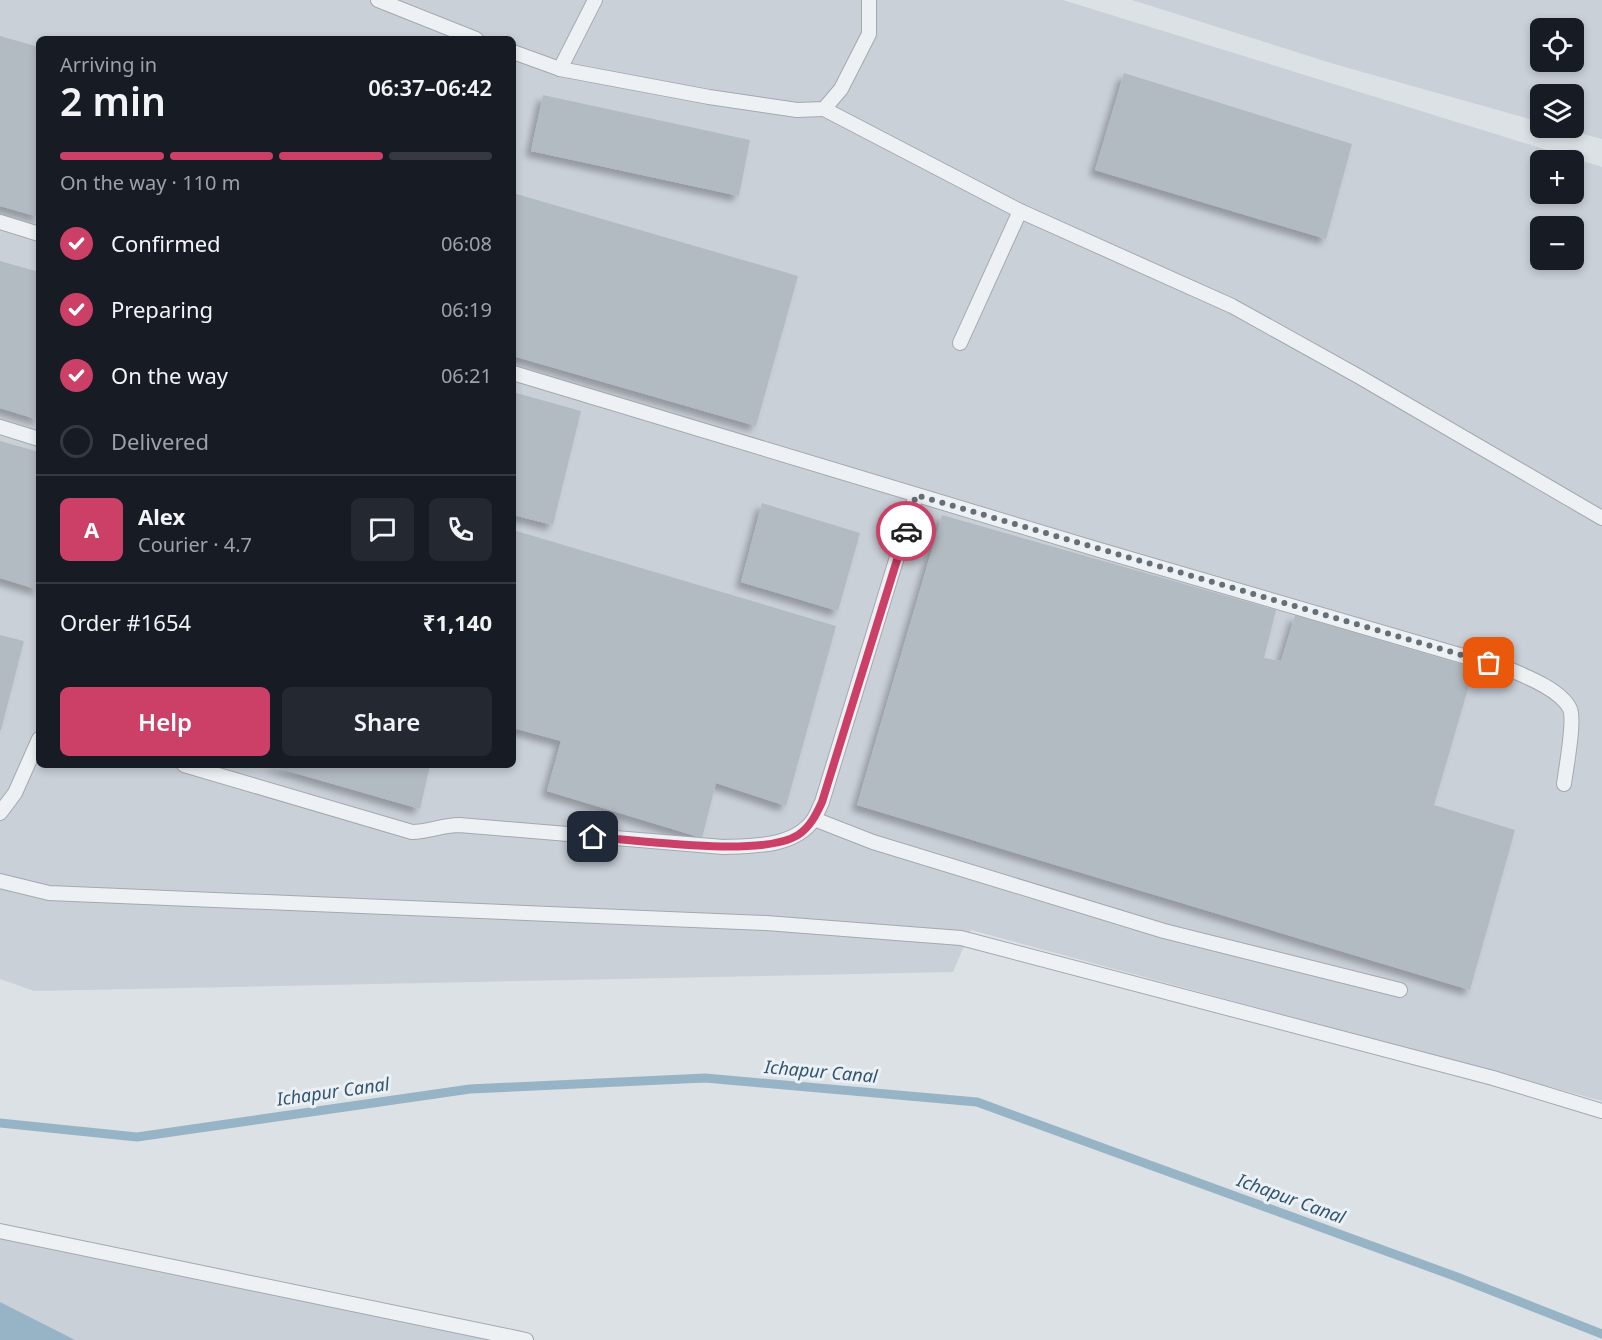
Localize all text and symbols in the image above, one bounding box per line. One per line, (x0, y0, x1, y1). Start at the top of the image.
map controls (1530, 18, 1584, 270)
button: locate (1530, 18, 1584, 72)
text: Arriving in (60, 51, 157, 78)
text: 06:37–06:42 (368, 72, 492, 102)
text: 2 min (60, 74, 166, 127)
button: layers (1530, 84, 1584, 138)
button: + (1530, 150, 1584, 204)
text: On the way · 110 m (60, 169, 240, 196)
button: − (1530, 216, 1584, 270)
icon: check (60, 227, 93, 260)
text: Confirmed (111, 228, 221, 258)
text: 06:08 (441, 230, 492, 257)
icon: check (60, 293, 93, 326)
text: Preparing (111, 294, 213, 324)
text: 06:19 (441, 296, 492, 323)
icon: check (60, 359, 93, 392)
text: On the way (111, 360, 228, 390)
text: 06:21 (441, 362, 492, 389)
text: Delivered (111, 426, 209, 456)
button: chat (351, 498, 414, 561)
button: phone (429, 498, 492, 561)
text: Alex (138, 501, 185, 531)
courier (876, 501, 936, 561)
text: A (84, 514, 99, 544)
icon: car (890, 515, 923, 548)
text: Courier · 4.7 (138, 531, 252, 558)
text: Order #1654 (60, 607, 191, 637)
text: ₹1,140 (423, 607, 492, 637)
pin (1463, 637, 1514, 688)
icon: bag (1472, 646, 1505, 679)
button: Help (60, 687, 270, 756)
button: Share (282, 687, 492, 756)
pin (567, 811, 618, 862)
icon: home (576, 820, 609, 853)
water label: Ichapur Canal (763, 1054, 879, 1088)
water label: Ichapur Canal (274, 1071, 391, 1111)
water label: Ichapur Canal (1233, 1167, 1349, 1229)

